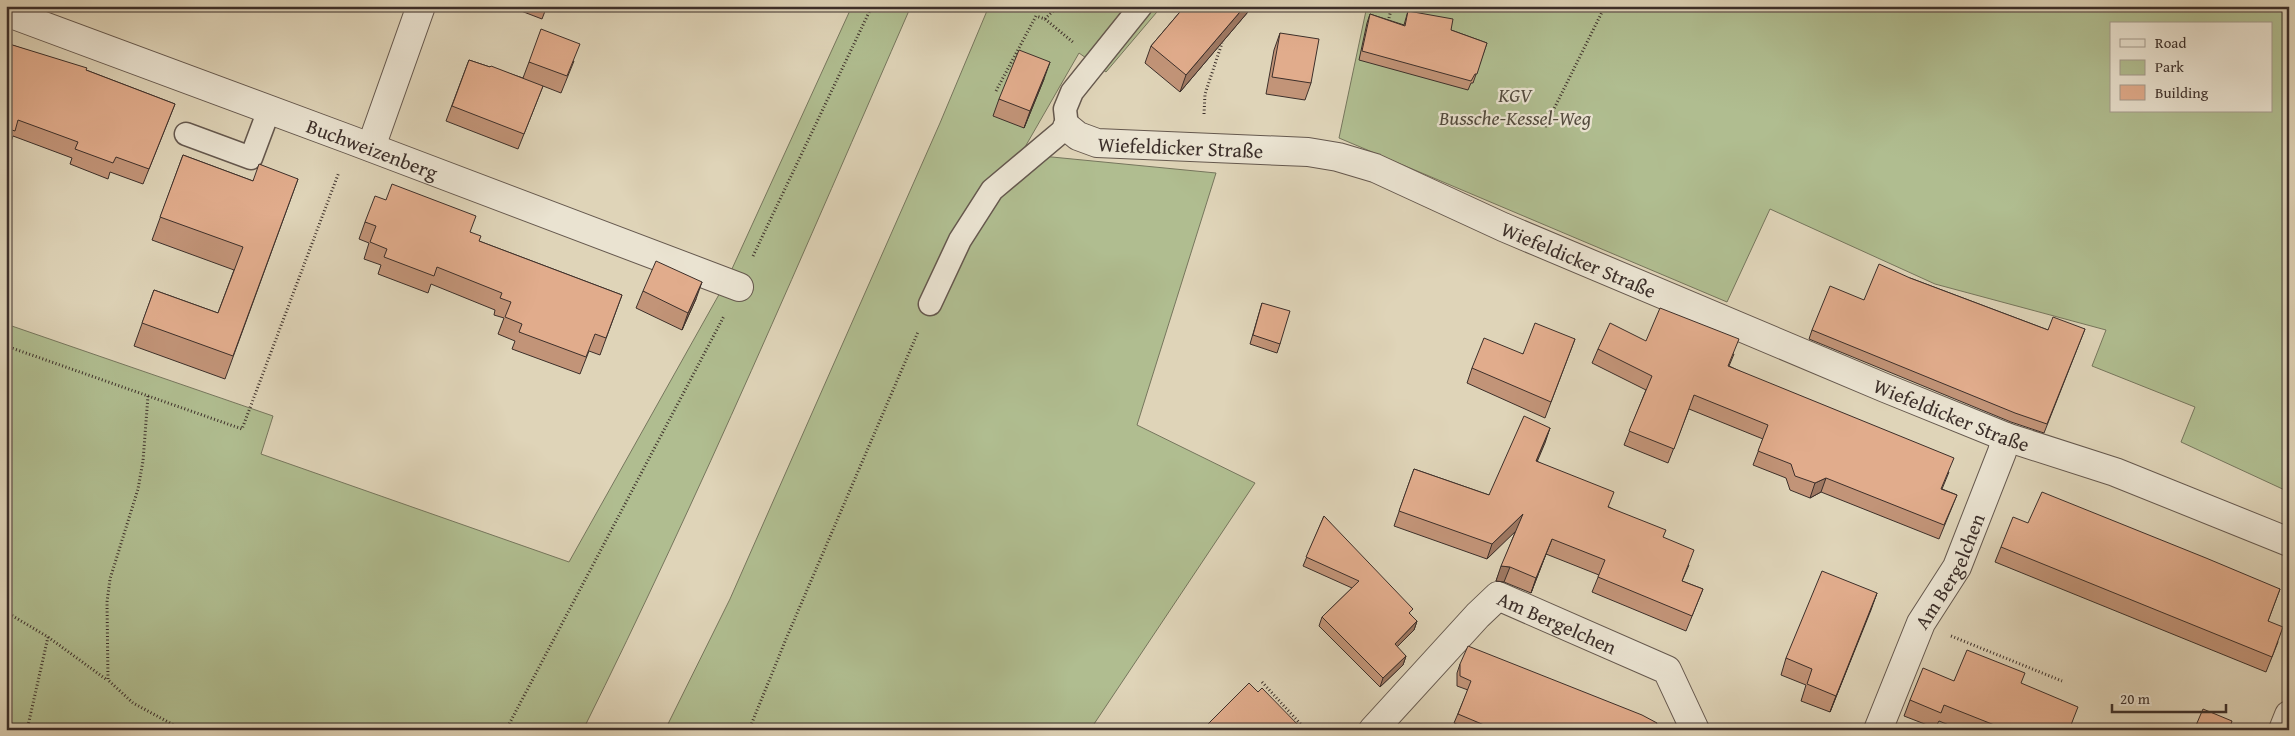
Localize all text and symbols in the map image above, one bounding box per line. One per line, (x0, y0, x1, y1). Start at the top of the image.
legend (2110, 22, 2272, 112)
text: Road (2155, 32, 2186, 53)
text: Park (2155, 56, 2184, 77)
park label: KGV Bussche-Kessel-Weg (1438, 80, 1591, 132)
text: Building (2155, 82, 2209, 103)
street label: Buchweizenberg (303, 110, 442, 186)
street label: Wiefeldicker Straße (1097, 129, 1264, 165)
street label: Wiefeldicker Straße (1497, 213, 1661, 305)
street label: Wiefeldicker Straße (1869, 370, 2033, 458)
street label: Am Bergelchen (1907, 509, 1991, 634)
street label: Am Bergelchen (1493, 583, 1621, 661)
scale bar (2112, 681, 2226, 713)
text: 20 m (2120, 688, 2151, 709)

